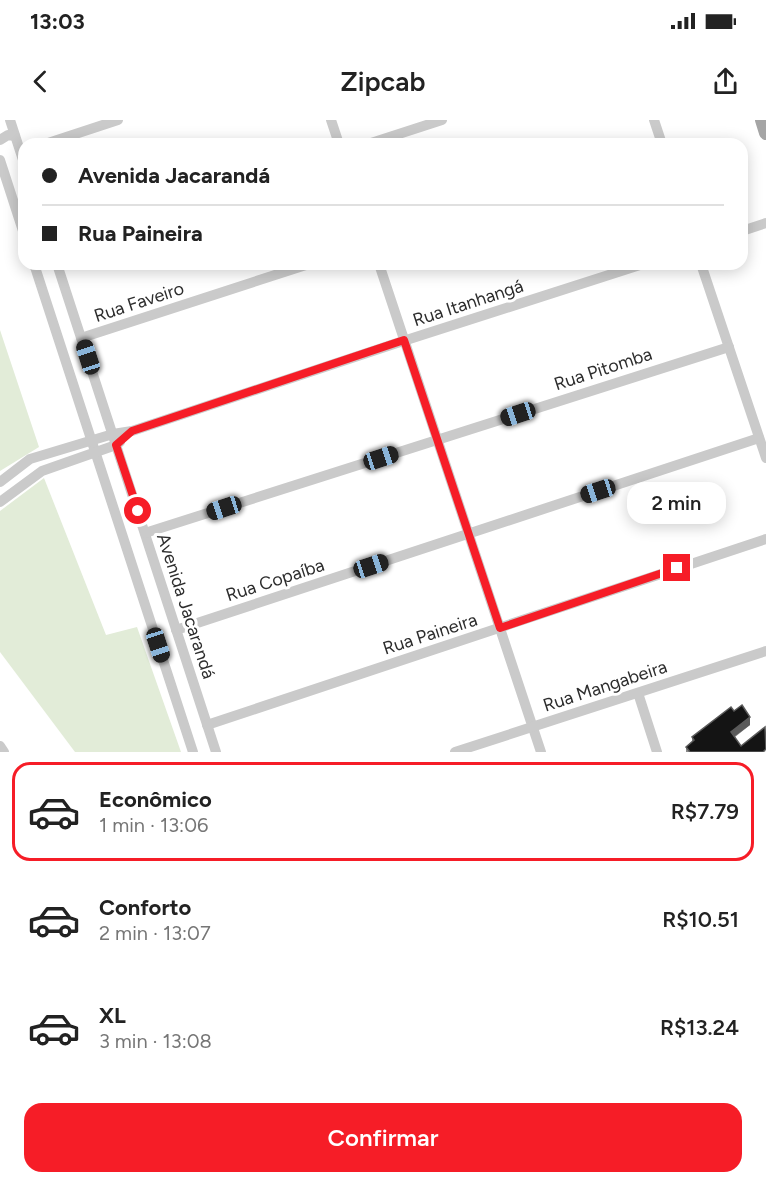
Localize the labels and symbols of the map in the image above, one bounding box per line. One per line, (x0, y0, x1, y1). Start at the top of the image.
street label: Rua Itanhangá (410, 275, 526, 331)
street label: Rua Faveiro (91, 277, 187, 327)
car (74, 337, 102, 377)
street label: Rua Pitomba (551, 343, 655, 395)
car (498, 400, 538, 428)
car (361, 444, 401, 472)
car (578, 477, 618, 505)
callout: 2 min (628, 481, 726, 523)
car (204, 494, 244, 522)
route start (124, 497, 151, 524)
street label: Avenida Jacarandá (152, 530, 220, 682)
car (351, 552, 391, 580)
street label: Rua Copaíba (223, 554, 327, 606)
route end (663, 554, 690, 581)
street label: Rua Paineira (380, 608, 480, 660)
car (144, 625, 172, 665)
street label: Rua Mangabeira (540, 656, 670, 716)

